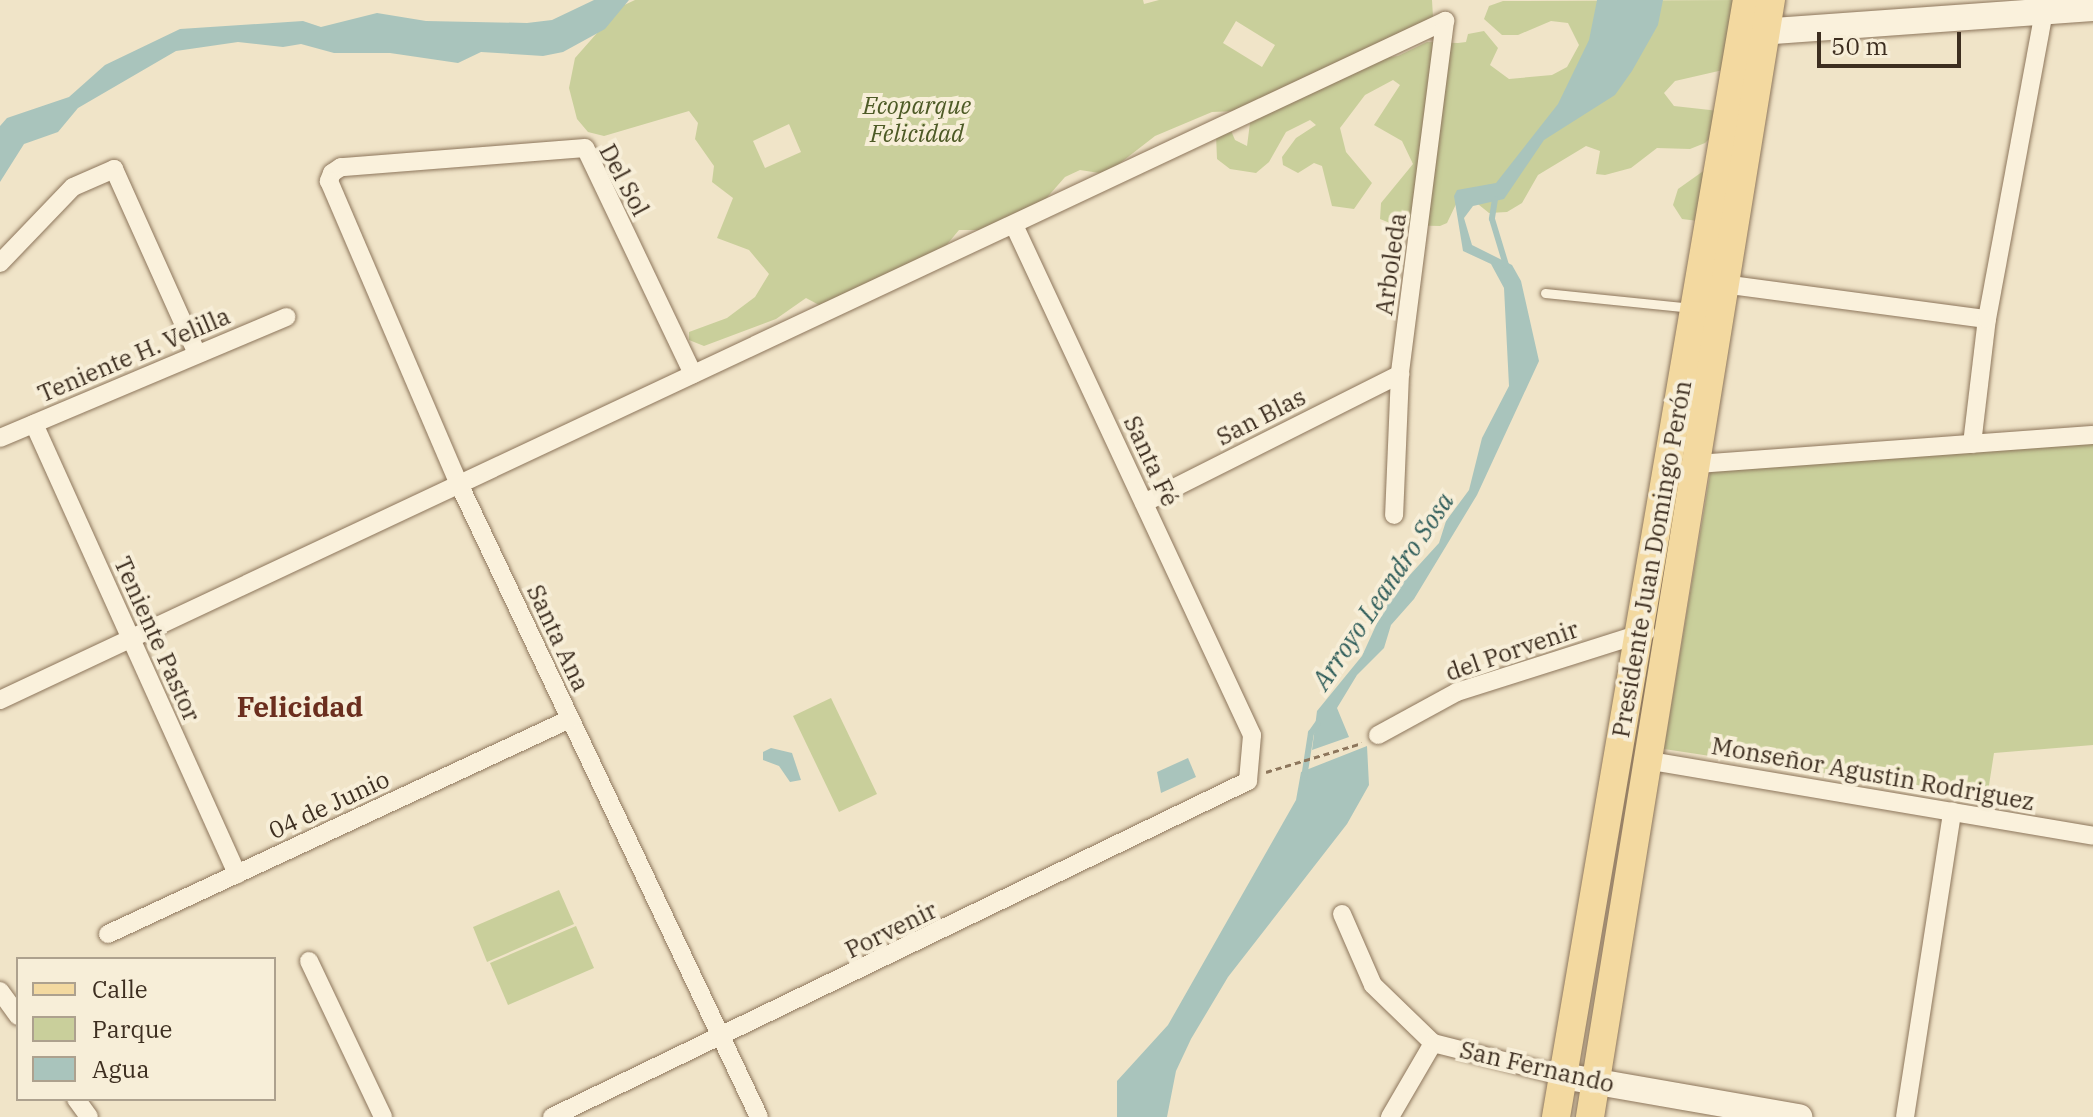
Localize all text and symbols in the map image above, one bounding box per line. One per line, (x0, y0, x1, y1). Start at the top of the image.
scale bar (1821, 16, 1965, 66)
text: 50 m (1831, 30, 1888, 62)
park label: Ecoparque Felicidad (863, 92, 971, 148)
street label: Del Sol (593, 139, 655, 221)
street label: Arboleda (1370, 211, 1412, 317)
street label: Teniente H. Velilla (34, 301, 234, 409)
street label: Presidente Juan Domingo Perón (1606, 378, 1698, 740)
street label: San Blas (1212, 382, 1310, 452)
street label: Santa Fé (1118, 411, 1184, 511)
water label: Arroyo Leandro Sosa (1305, 487, 1461, 695)
street label: Teniente Pastor (108, 552, 206, 726)
street label: Santa Ana (521, 580, 595, 696)
street label: del Porvenir (1442, 615, 1582, 687)
district label: Felicidad (237, 690, 363, 724)
street label: Monseñor Agustin Rodriguez (1709, 731, 2037, 817)
street label: 04 de Junio (264, 765, 394, 845)
street label: Porvenir (840, 895, 942, 965)
legend (16, 957, 276, 1101)
text: Calle (92, 973, 148, 1005)
text: Parque (92, 1013, 172, 1045)
street label: San Fernando (1457, 1035, 1617, 1099)
text: Agua (92, 1053, 149, 1085)

